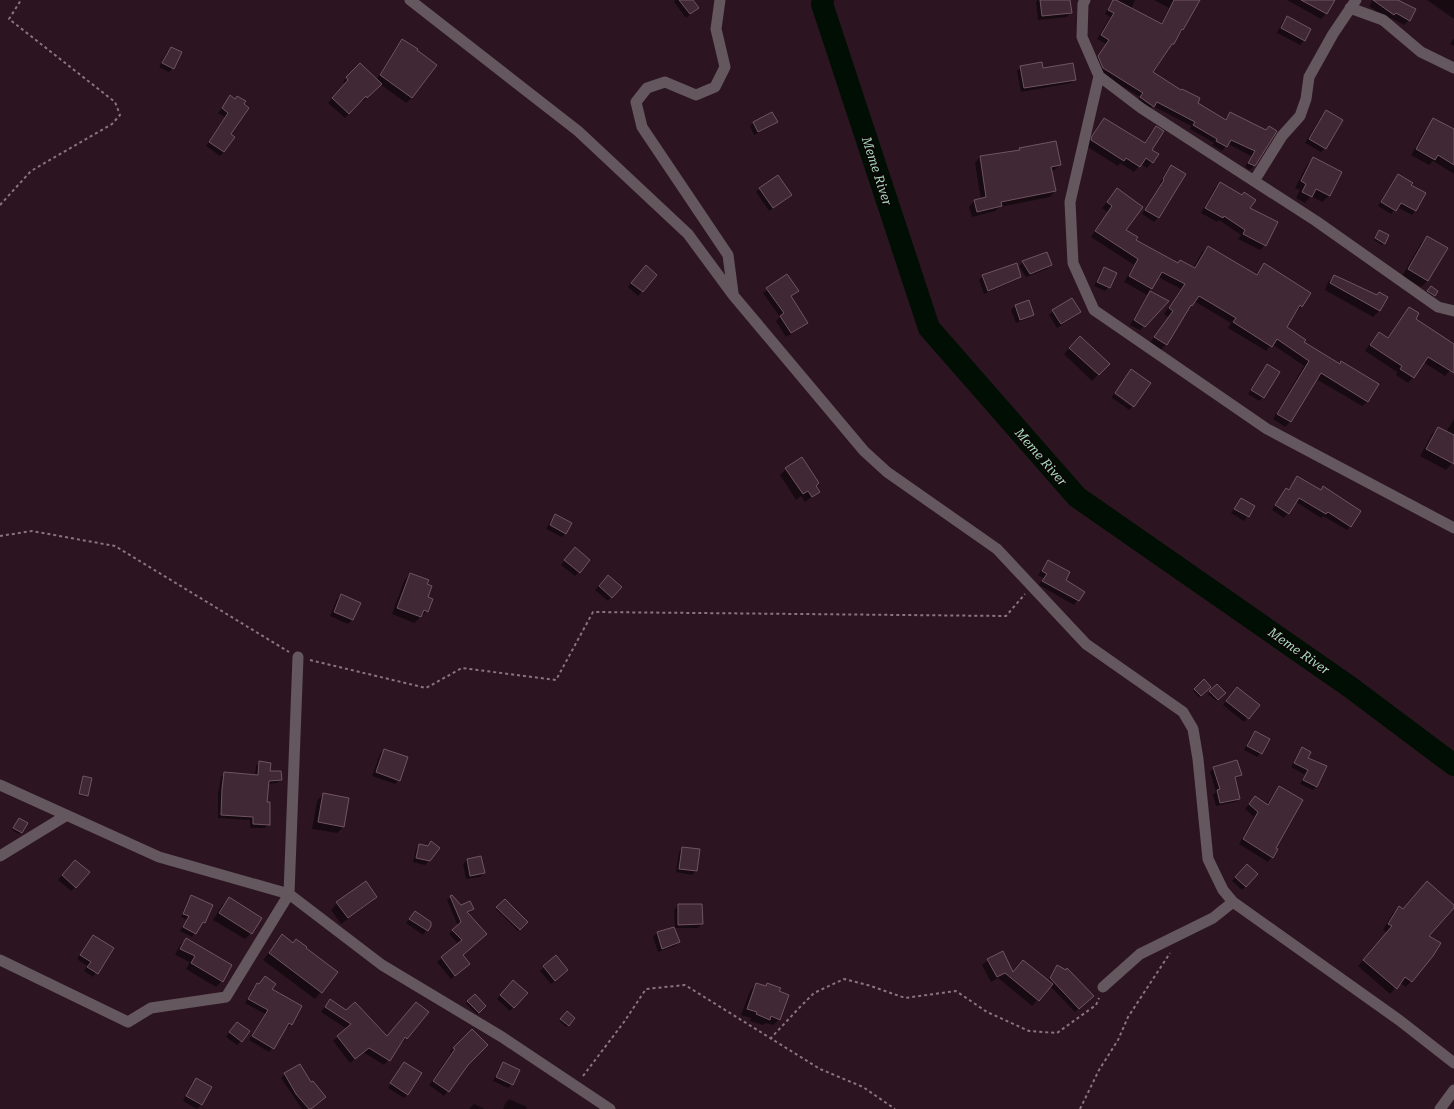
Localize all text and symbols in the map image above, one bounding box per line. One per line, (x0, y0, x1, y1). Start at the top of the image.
water label: Meme River (859, 134, 895, 208)
water label: Meme River (1011, 424, 1070, 489)
water label: Meme River (1265, 624, 1333, 678)

